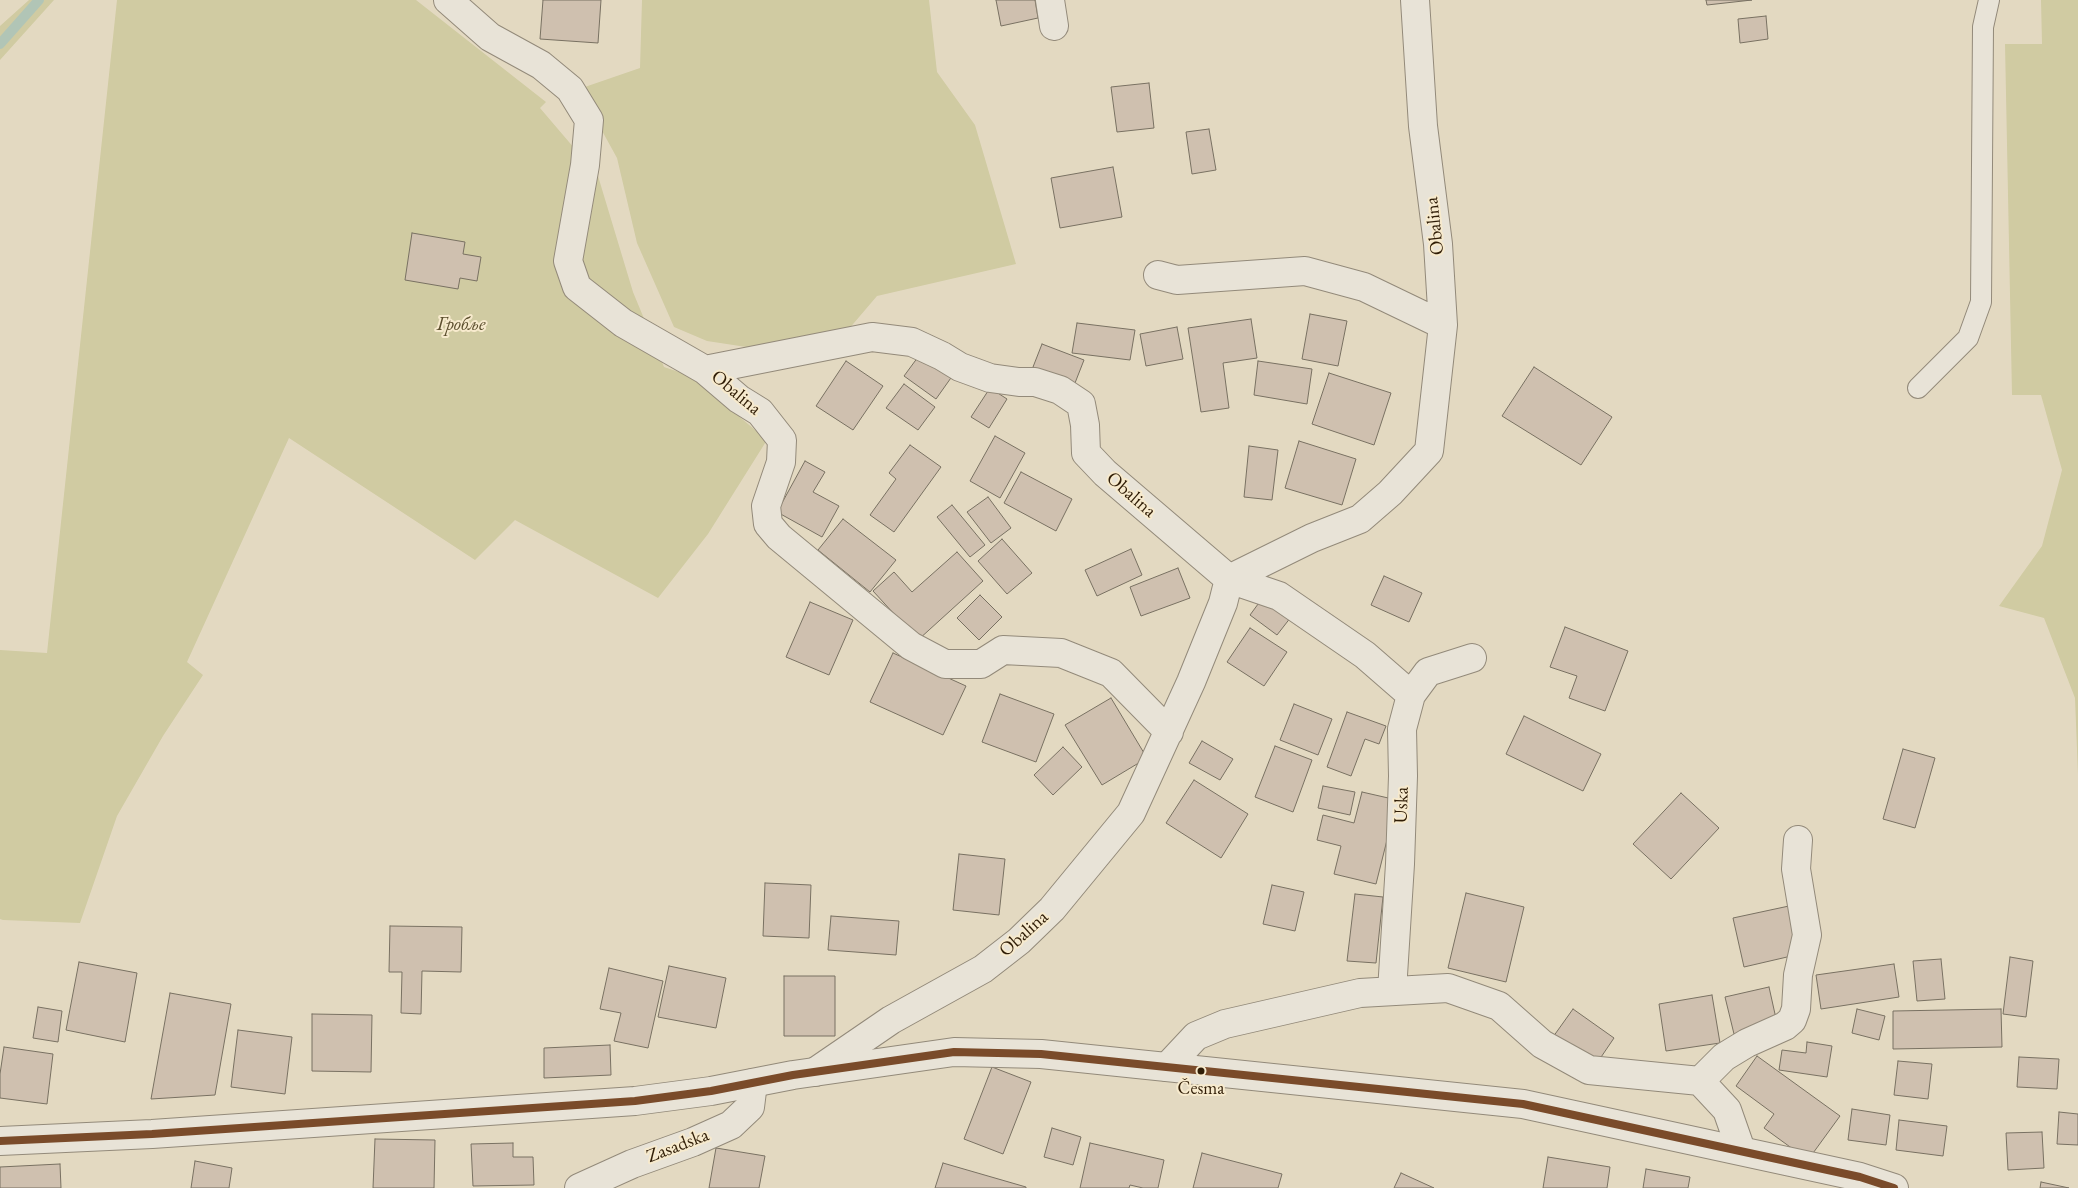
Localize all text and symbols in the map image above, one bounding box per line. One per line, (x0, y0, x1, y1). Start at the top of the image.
street label: Obalina (1421, 196, 1449, 256)
park label: Гробље (436, 314, 486, 336)
street label: Obalina (706, 366, 766, 420)
street label: Obalina (1102, 467, 1160, 523)
street label: Uska (1390, 786, 1414, 824)
street label: Obalina (995, 906, 1053, 962)
marker: Česma (1196, 1066, 1206, 1076)
place label: Česma (1178, 1078, 1224, 1100)
street label: Zasadska (644, 1124, 712, 1168)

